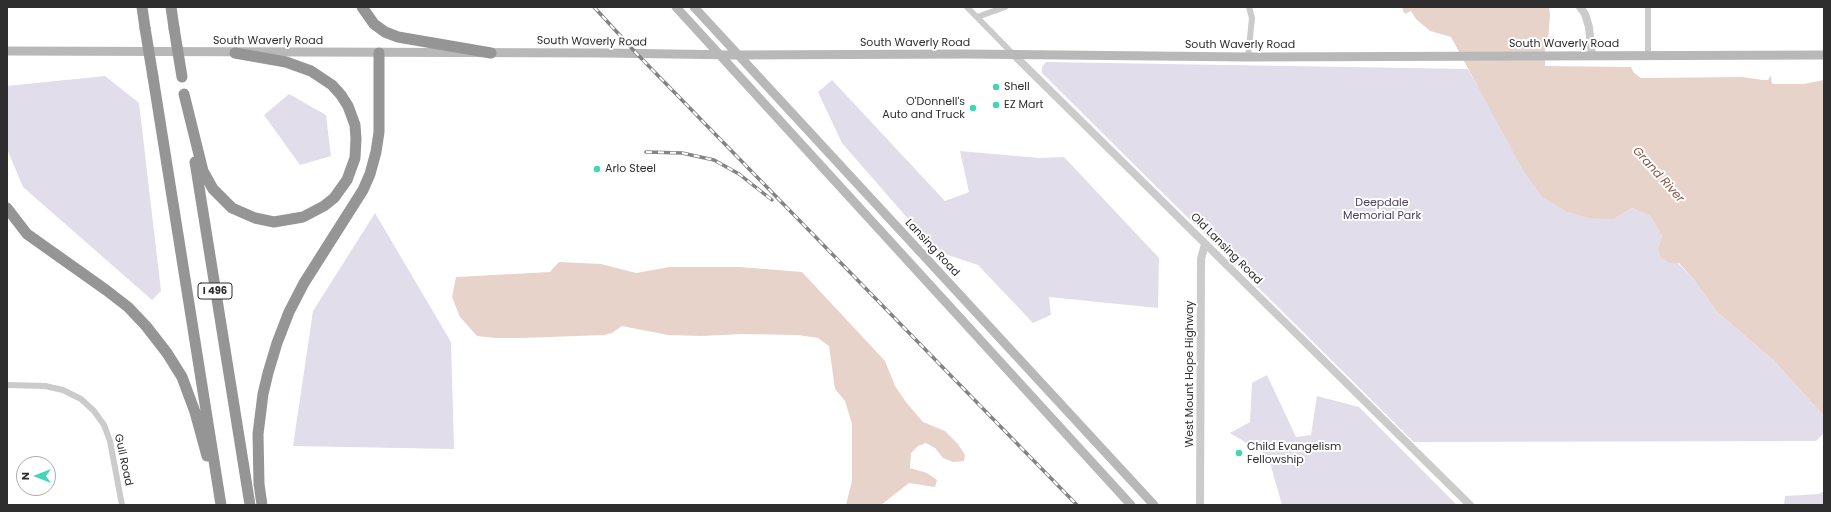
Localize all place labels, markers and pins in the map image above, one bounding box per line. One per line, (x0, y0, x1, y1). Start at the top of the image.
place label: Shell (1004, 80, 1030, 94)
marker: Shell (991, 82, 1001, 92)
place label: O'Donnell's Auto and Truck (882, 95, 965, 121)
place label: EZ Mart (1004, 98, 1044, 112)
marker: EZ Mart (991, 100, 1001, 110)
marker: O'Donnell's Auto and Truck (968, 103, 978, 113)
place label: Arlo Steel (605, 162, 656, 176)
marker: Arlo Steel (592, 164, 602, 174)
place label: Child Evangelism Fellowship (1247, 440, 1341, 466)
marker: Child Evangelism Fellowship (1234, 448, 1244, 458)

